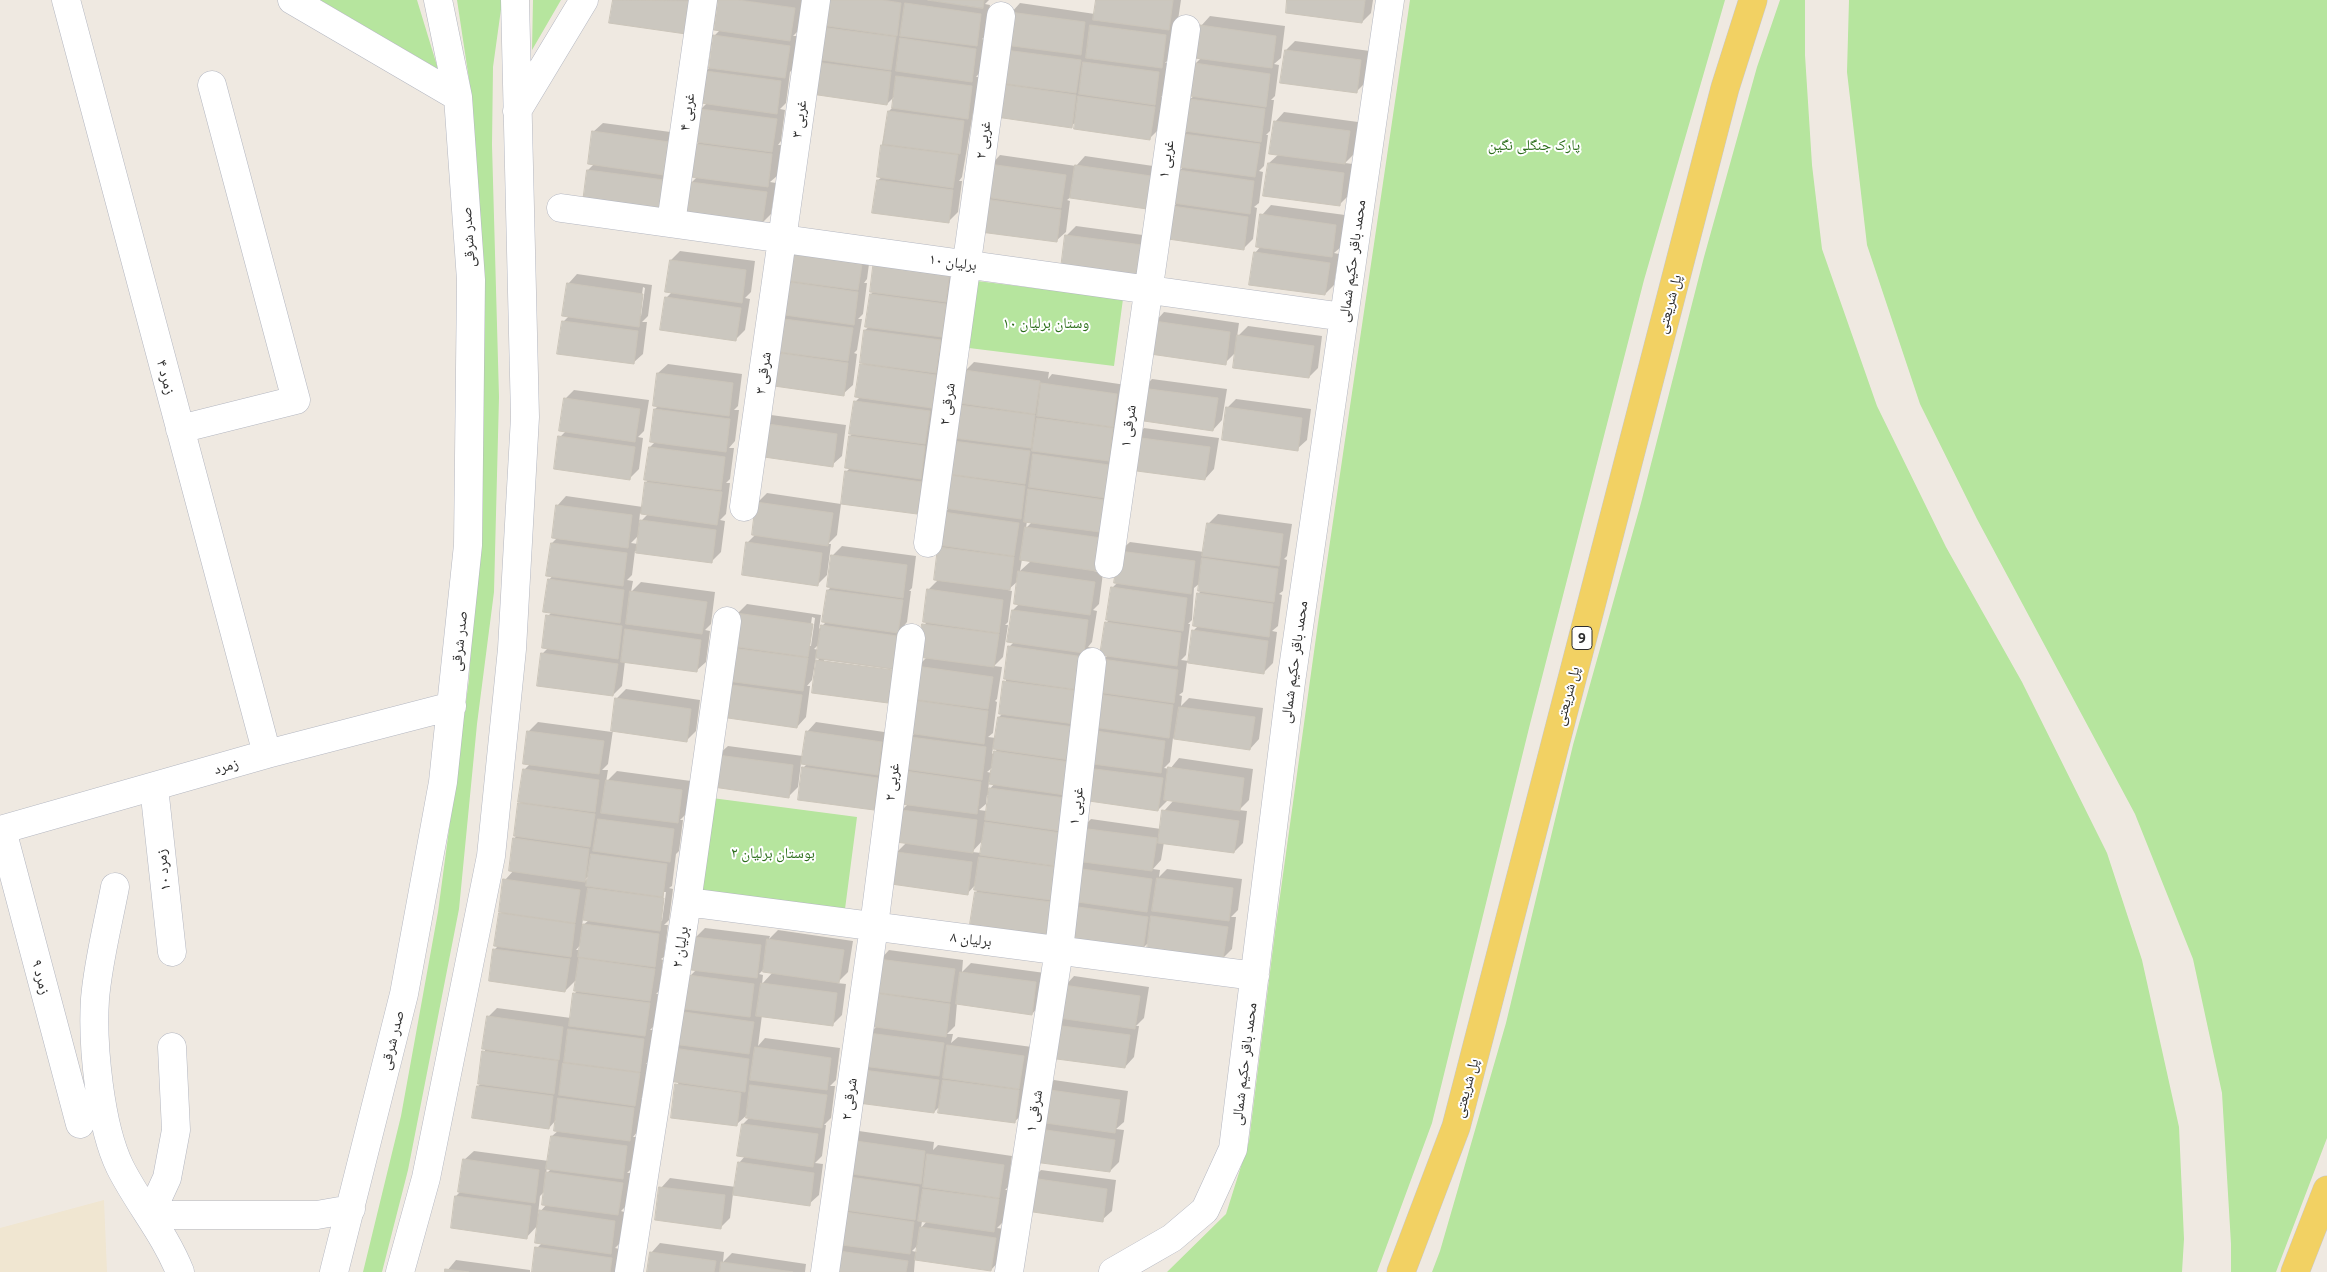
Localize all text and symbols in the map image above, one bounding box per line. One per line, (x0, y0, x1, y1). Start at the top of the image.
street label: ۴ غربی (675, 92, 699, 132)
street label: ۳ غربی (787, 99, 811, 139)
street label: ۲ غربی (971, 120, 995, 160)
park label: پارک جنگلی نگین (1488, 136, 1580, 154)
street label: ۱ غربی (1154, 139, 1178, 179)
street label: محمد باقر حکیم شمالی (1334, 198, 1370, 324)
street label: صدر شرقی (457, 206, 479, 268)
street label: برلیان ۱۰ (928, 250, 978, 274)
street label: پل شریعتی (1652, 272, 1686, 336)
park label: وستان برلیان ۱۰ (1003, 314, 1089, 332)
street label: ۳ شرقی (751, 351, 775, 395)
street label: زمرد ۴ (153, 358, 179, 396)
street label: ۲ شرقی (935, 382, 959, 426)
street label: ۱ شرقی (1116, 404, 1140, 448)
street label: محمد باقر حکیم شمالی (1276, 599, 1312, 725)
street label: صدر شرقی (447, 610, 471, 672)
road number: 9 (1572, 626, 1592, 650)
street label: پل شریعتی (1550, 664, 1584, 728)
street label: زمرد (212, 754, 240, 778)
street label: ۲ غربی (881, 762, 903, 802)
street label: ۱ غربی (1065, 786, 1087, 826)
park label: بوستان برلیان ۲ (731, 844, 815, 862)
street label: زمرد ۱۰ (152, 848, 174, 892)
street label: برلیان ۲ (668, 925, 692, 969)
street label: برلیان ۸ (949, 928, 993, 950)
street label: زمرد ۹ (28, 958, 54, 996)
street label: محمد باقر حکیم شمالی (1228, 1001, 1260, 1127)
street label: صدر شرقی (376, 1008, 408, 1072)
street label: پل شریعتی (1449, 1056, 1483, 1120)
street label: ۲ شرقی (837, 1077, 861, 1121)
street label: ۱ شرقی (1022, 1089, 1046, 1133)

